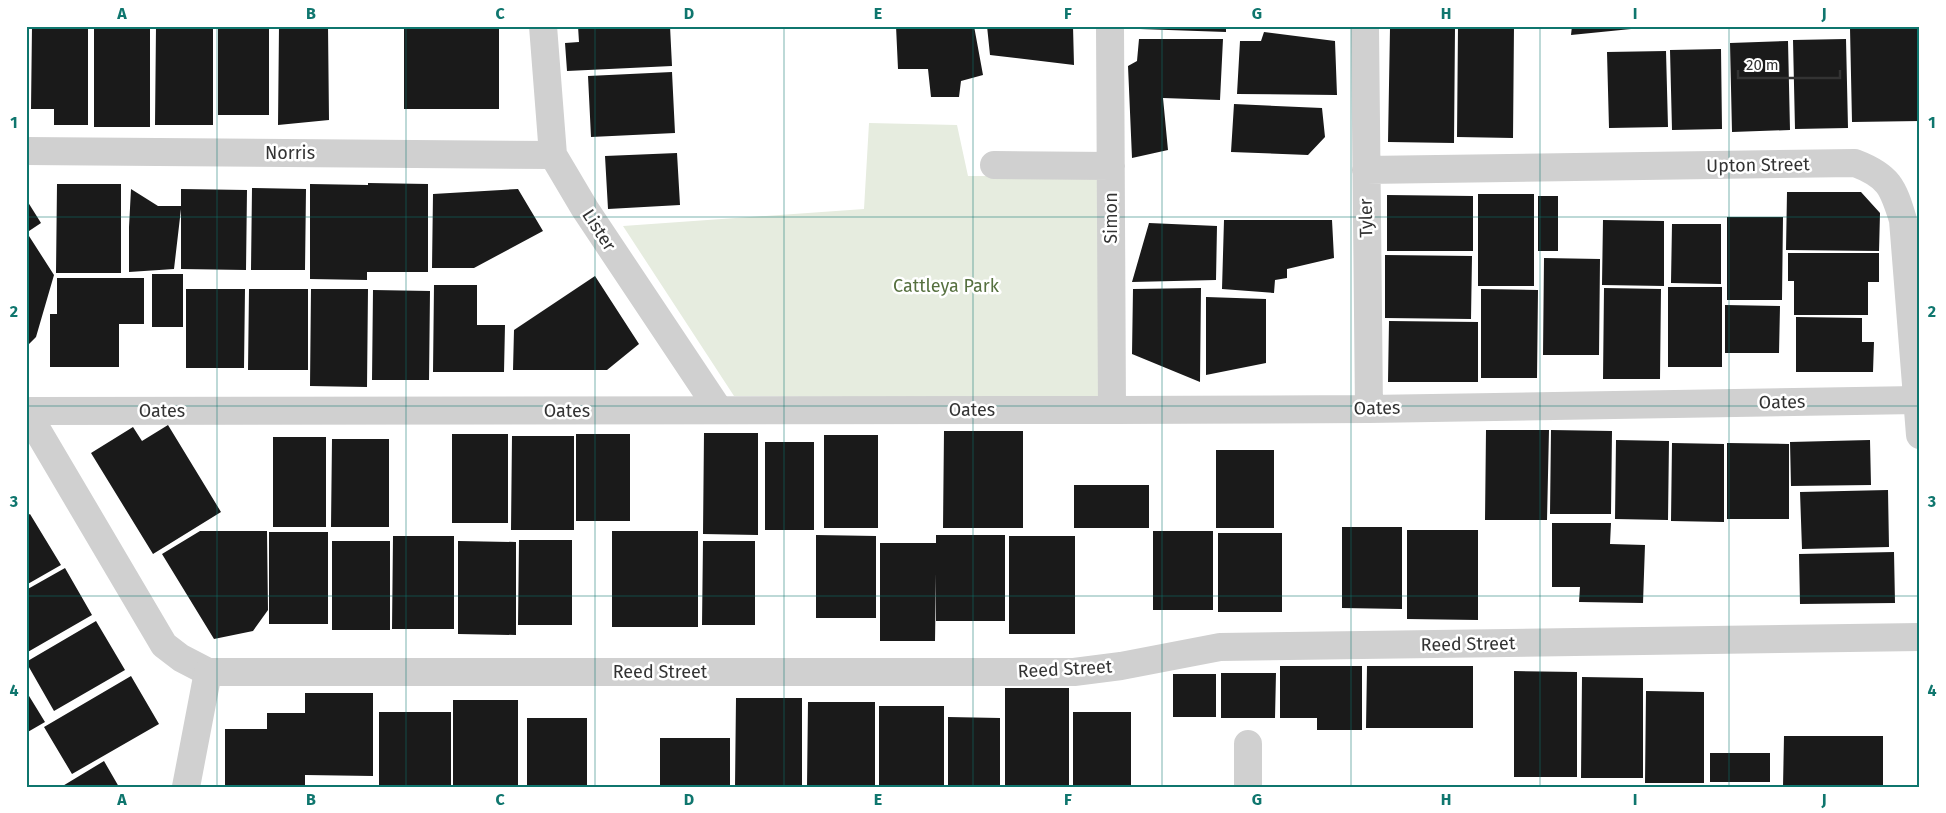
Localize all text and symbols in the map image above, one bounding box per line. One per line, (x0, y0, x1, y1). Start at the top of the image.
text: A (116, 4, 127, 23)
text: B (306, 4, 316, 23)
text: C (495, 4, 505, 23)
text: D (684, 4, 694, 23)
text: E (874, 4, 882, 23)
text: F (1064, 4, 1072, 23)
text: G (1252, 4, 1262, 23)
text: H (1441, 4, 1451, 23)
text: I (1633, 4, 1637, 23)
text: J (1820, 4, 1827, 23)
scale bar (1738, 48, 1841, 80)
text: 20 m (1746, 56, 1779, 74)
text: 1 (10, 113, 18, 132)
text: 1 (1928, 113, 1936, 132)
street label: Norris (265, 142, 315, 164)
street label: Upton Street (1706, 153, 1810, 177)
street label: Simon (1100, 192, 1122, 244)
street label: Tyler (1355, 198, 1377, 238)
street label: Lister (577, 205, 621, 255)
park label: Cattleya Park (893, 275, 1000, 297)
text: 2 (10, 302, 18, 321)
text: 2 (1928, 302, 1936, 321)
street label: Oates (1759, 391, 1805, 413)
street label: Oates (1354, 397, 1400, 419)
street label: Oates (949, 399, 995, 421)
street label: Oates (139, 400, 185, 422)
street label: Oates (544, 400, 590, 422)
text: 3 (9, 492, 18, 511)
text: 3 (1927, 492, 1936, 511)
street label: Reed Street (1421, 632, 1516, 656)
street label: Reed Street (1017, 656, 1113, 682)
street label: Reed Street (613, 661, 708, 683)
text: 4 (9, 681, 19, 700)
text: 4 (1927, 681, 1937, 700)
text: A (116, 790, 127, 809)
text: B (306, 790, 316, 809)
text: C (495, 790, 505, 809)
text: D (684, 790, 694, 809)
text: E (874, 790, 882, 809)
text: F (1064, 790, 1072, 809)
text: G (1252, 790, 1262, 809)
text: H (1441, 790, 1451, 809)
text: I (1633, 790, 1637, 809)
text: J (1820, 790, 1827, 809)

